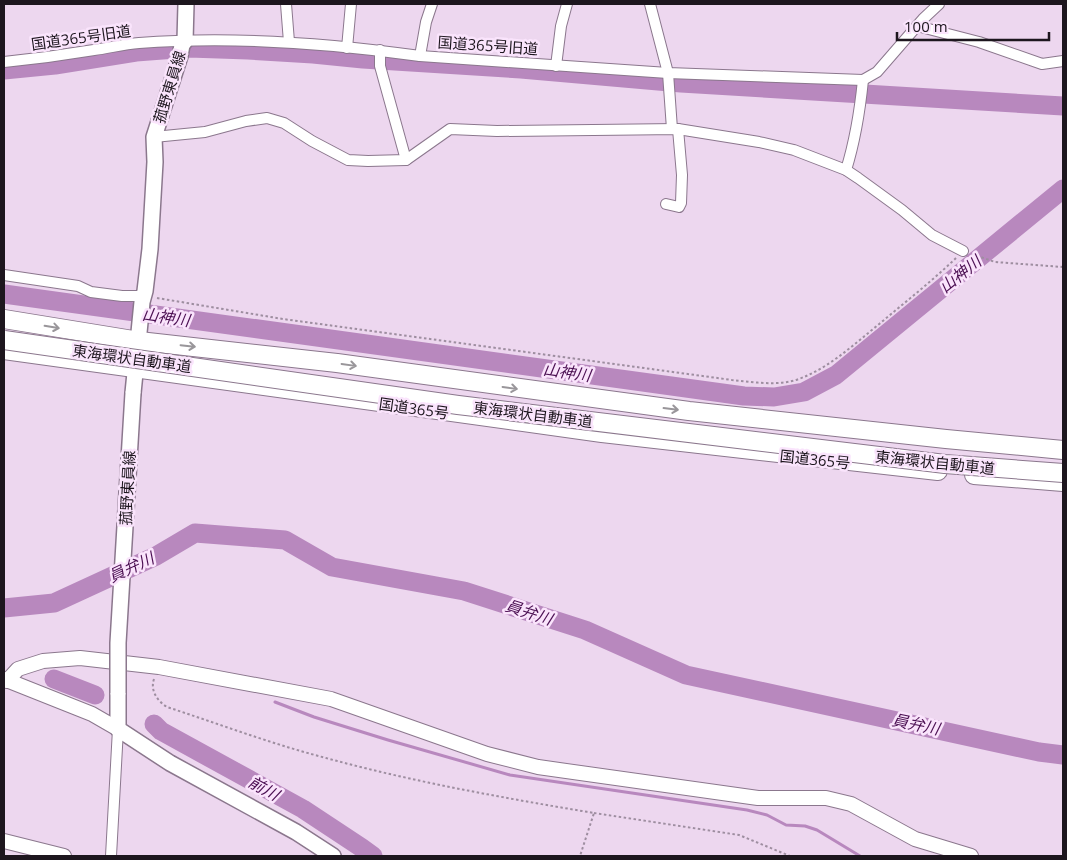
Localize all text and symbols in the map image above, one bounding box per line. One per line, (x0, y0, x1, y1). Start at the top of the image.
scale bar (897, 10, 1050, 42)
text: 100 m (904, 16, 948, 36)
street label: 国道365号旧道 (30, 20, 132, 54)
street label: 国道365号旧道 (437, 32, 539, 58)
street label: 菰野東員線 (148, 48, 190, 126)
water label: 山神川 (934, 249, 987, 298)
water label: 山神川 (141, 303, 193, 332)
one-way arrow (43, 323, 59, 333)
street label: 東海環状自動車道 (71, 340, 193, 376)
one-way arrow (179, 341, 195, 351)
water label: 山神川 (542, 358, 594, 387)
one-way arrow (341, 360, 357, 370)
one-way arrow (501, 383, 517, 393)
street label: 国道365号 (378, 393, 450, 423)
street label: 東海環状自動車道 (472, 397, 594, 431)
one-way arrow (663, 404, 679, 414)
street label: 国道365号 (779, 445, 851, 473)
street label: 東海環状自動車道 (874, 446, 996, 478)
street label: 菰野東員線 (115, 450, 139, 526)
water label: 員弁川 (105, 546, 159, 587)
water label: 員弁川 (503, 594, 557, 630)
water label: 員弁川 (890, 708, 944, 740)
water label: 前川 (245, 771, 285, 806)

